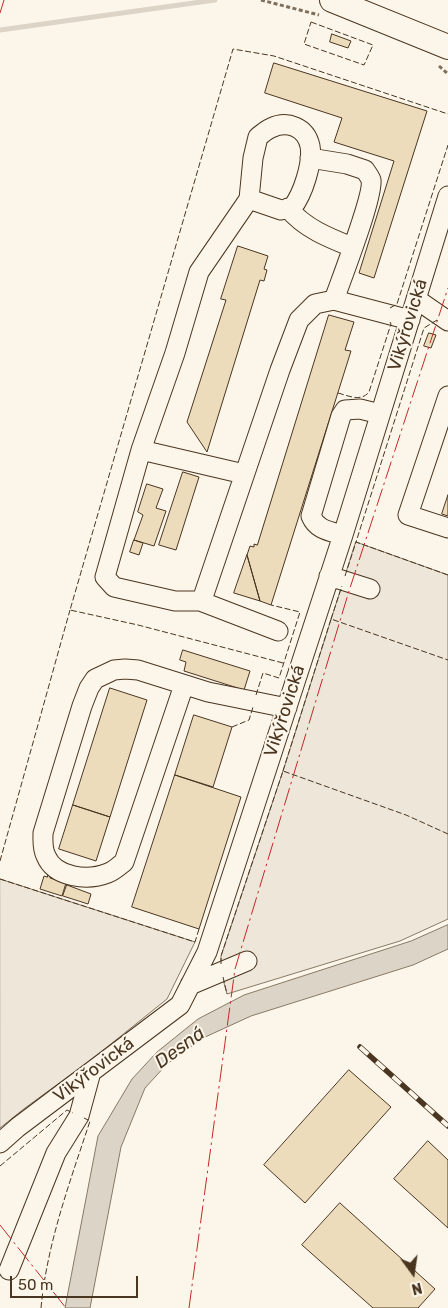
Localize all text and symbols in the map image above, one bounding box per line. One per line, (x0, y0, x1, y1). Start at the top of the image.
street label: Vikýřovická (384, 276, 432, 374)
street label: Vikýřovická (260, 662, 310, 760)
water label: Desná (151, 1022, 209, 1074)
street label: Vikýřovická (49, 1033, 139, 1107)
north arrow (388, 1248, 438, 1298)
scale bar (12, 1266, 140, 1298)
text: 50 m (18, 1276, 53, 1294)
text: N (410, 1279, 424, 1298)

